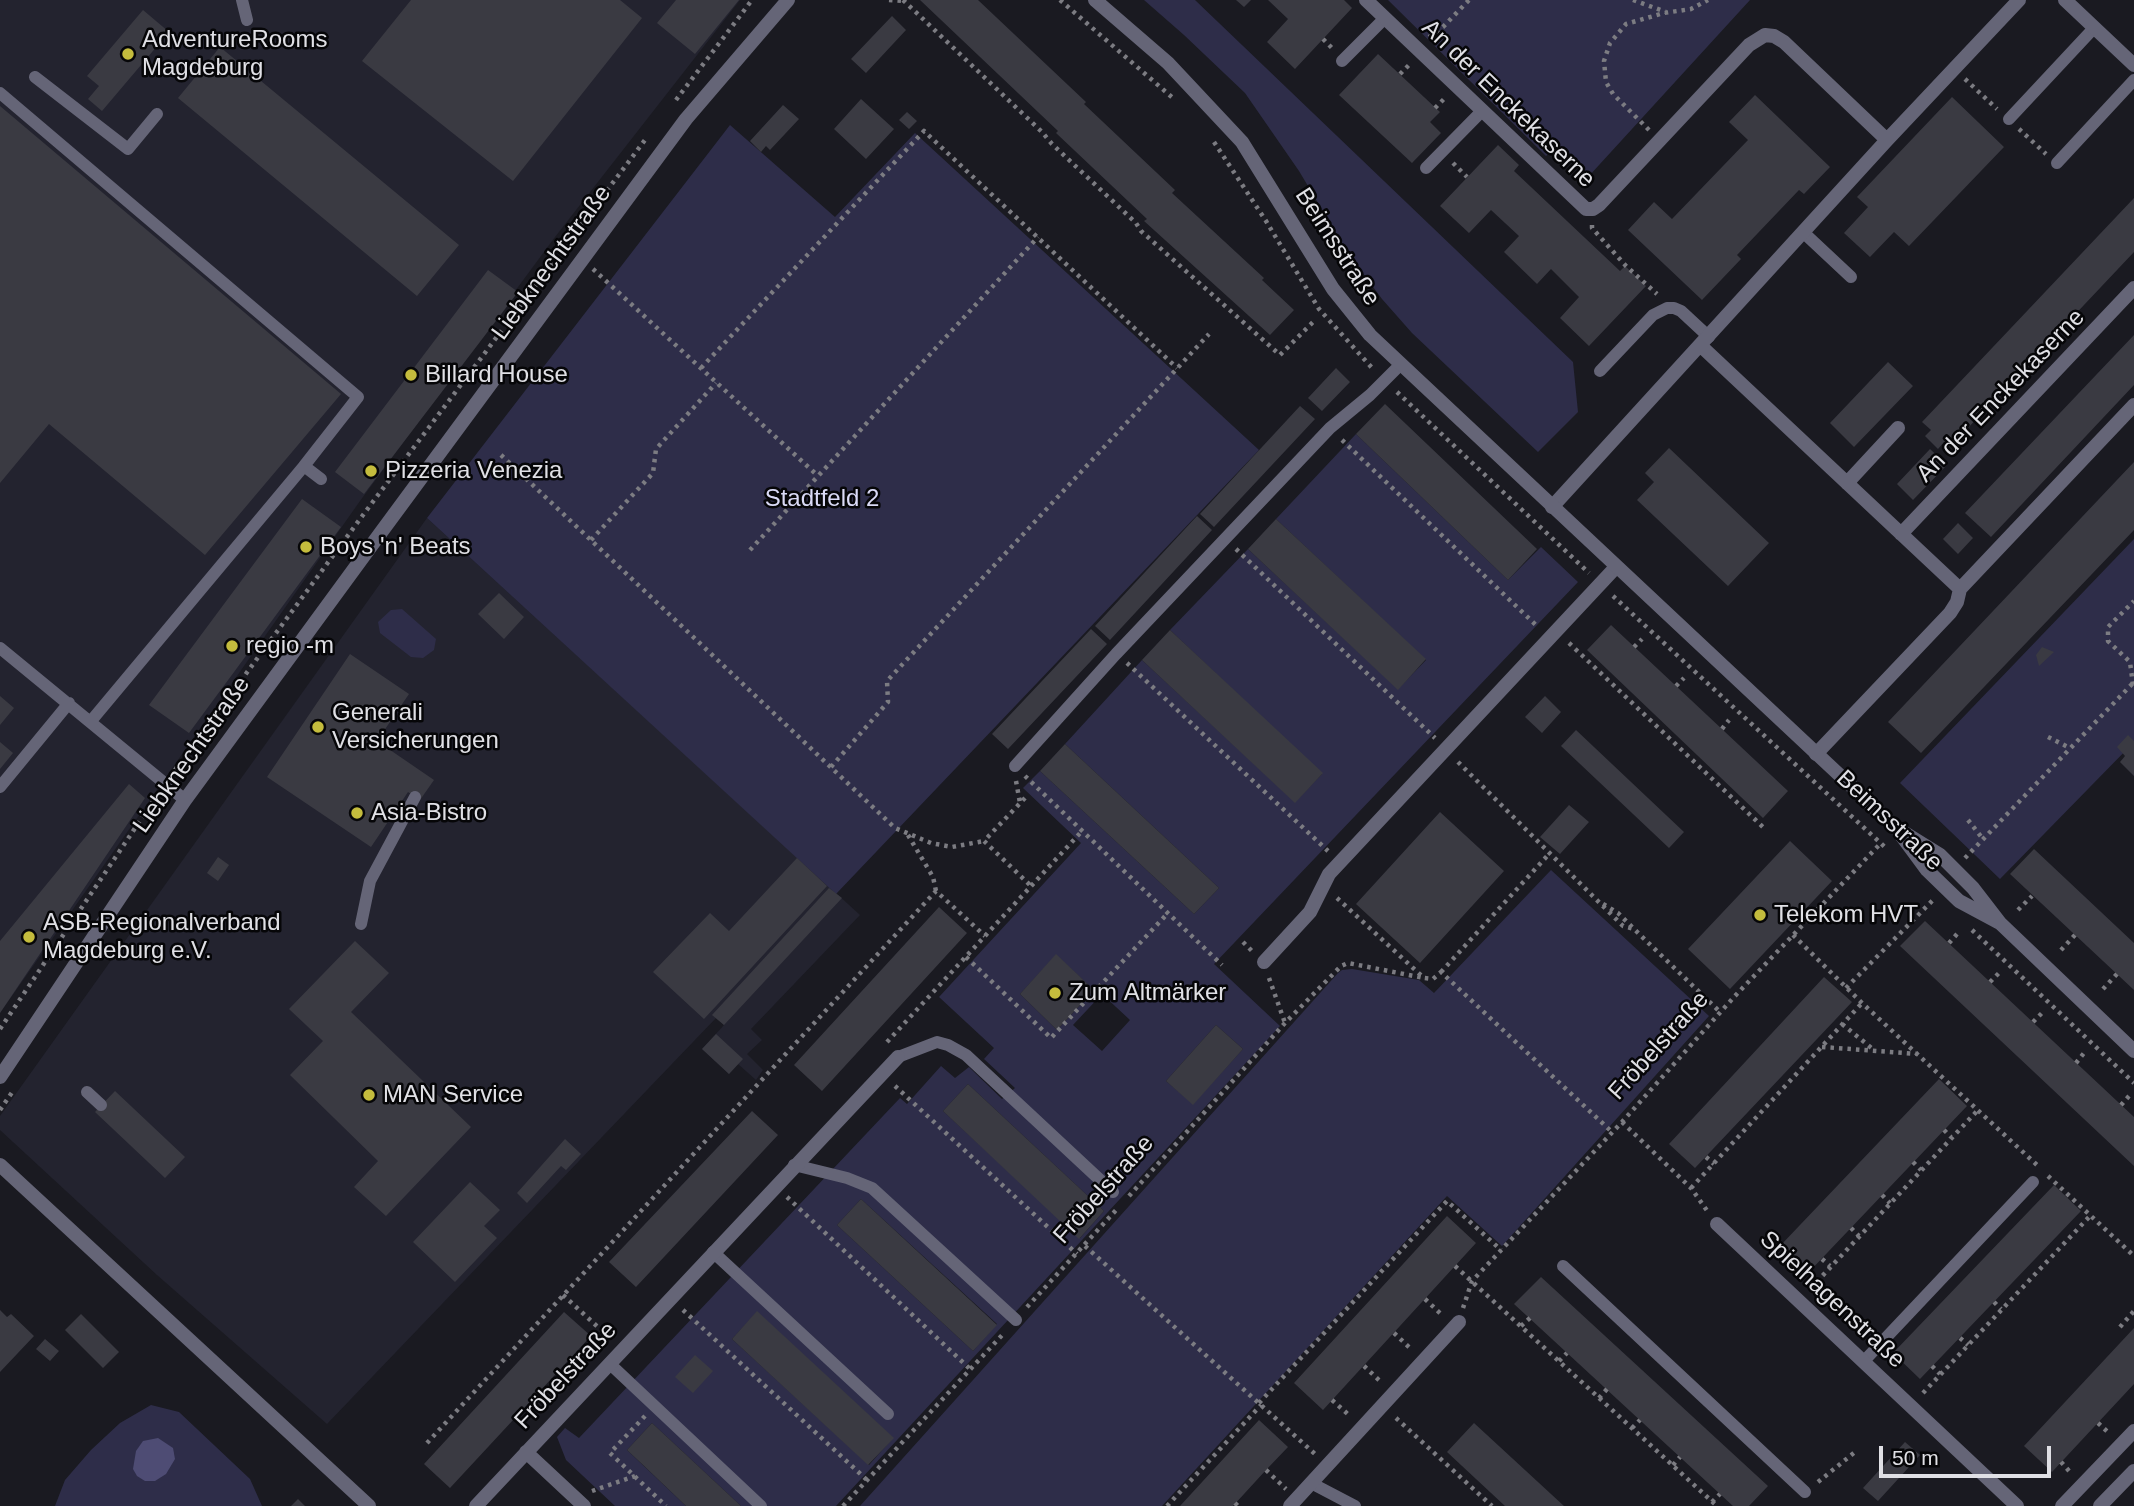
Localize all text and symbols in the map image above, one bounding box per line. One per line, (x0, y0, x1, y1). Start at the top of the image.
street label: An der Enckekaserne (1415, 14, 1601, 194)
place label: AdventureRooms Magdeburg (142, 26, 327, 82)
marker: AdventureRooms Magdeburg (120, 46, 136, 62)
street label: Liebknechtstraße (486, 180, 618, 346)
street label: Beimsstraße (1288, 183, 1386, 311)
street label: An der Enckekaserne (1911, 303, 2091, 489)
place label: Billard House (425, 361, 568, 389)
marker: Billard House (403, 367, 419, 383)
place label: Pizzeria Venezia (385, 457, 562, 485)
marker: Pizzeria Venezia (363, 463, 379, 479)
park label: Stadtfeld 2 (765, 485, 879, 513)
place label: Boys 'n' Beats (320, 533, 471, 561)
marker: Boys 'n' Beats (298, 539, 314, 555)
place label: regio -m (246, 632, 334, 660)
marker: regio -m (224, 638, 240, 654)
street label: Liebknechtstraße (127, 671, 257, 839)
place label: Generali Versicherungen (332, 699, 499, 755)
marker: Generali Versicherungen (310, 719, 326, 735)
street label: Beimsstraße (1830, 765, 1948, 877)
place label: Asia-Bistro (371, 799, 487, 827)
marker: Asia-Bistro (349, 805, 365, 821)
place label: Telekom HVT (1774, 901, 1918, 929)
marker: Telekom HVT (1752, 907, 1768, 923)
place label: ASB-Regionalverband Magdeburg e.V. (43, 909, 280, 965)
marker: ASB-Regionalverband Magdeburg e.V. (21, 929, 37, 945)
place label: Zum Altmärker (1069, 979, 1226, 1007)
marker: Zum Altmärker (1047, 985, 1063, 1001)
street label: Fröbelstraße (1603, 986, 1715, 1106)
place label: MAN Service (383, 1081, 523, 1109)
marker: MAN Service (361, 1087, 377, 1103)
street label: Fröbelstraße (1048, 1130, 1160, 1250)
street label: Spielhagenstraße (1753, 1225, 1911, 1375)
street label: Fröbelstraße (509, 1316, 623, 1436)
scale bar (1882, 1432, 2054, 1476)
text: 50 m (1892, 1446, 1939, 1469)

